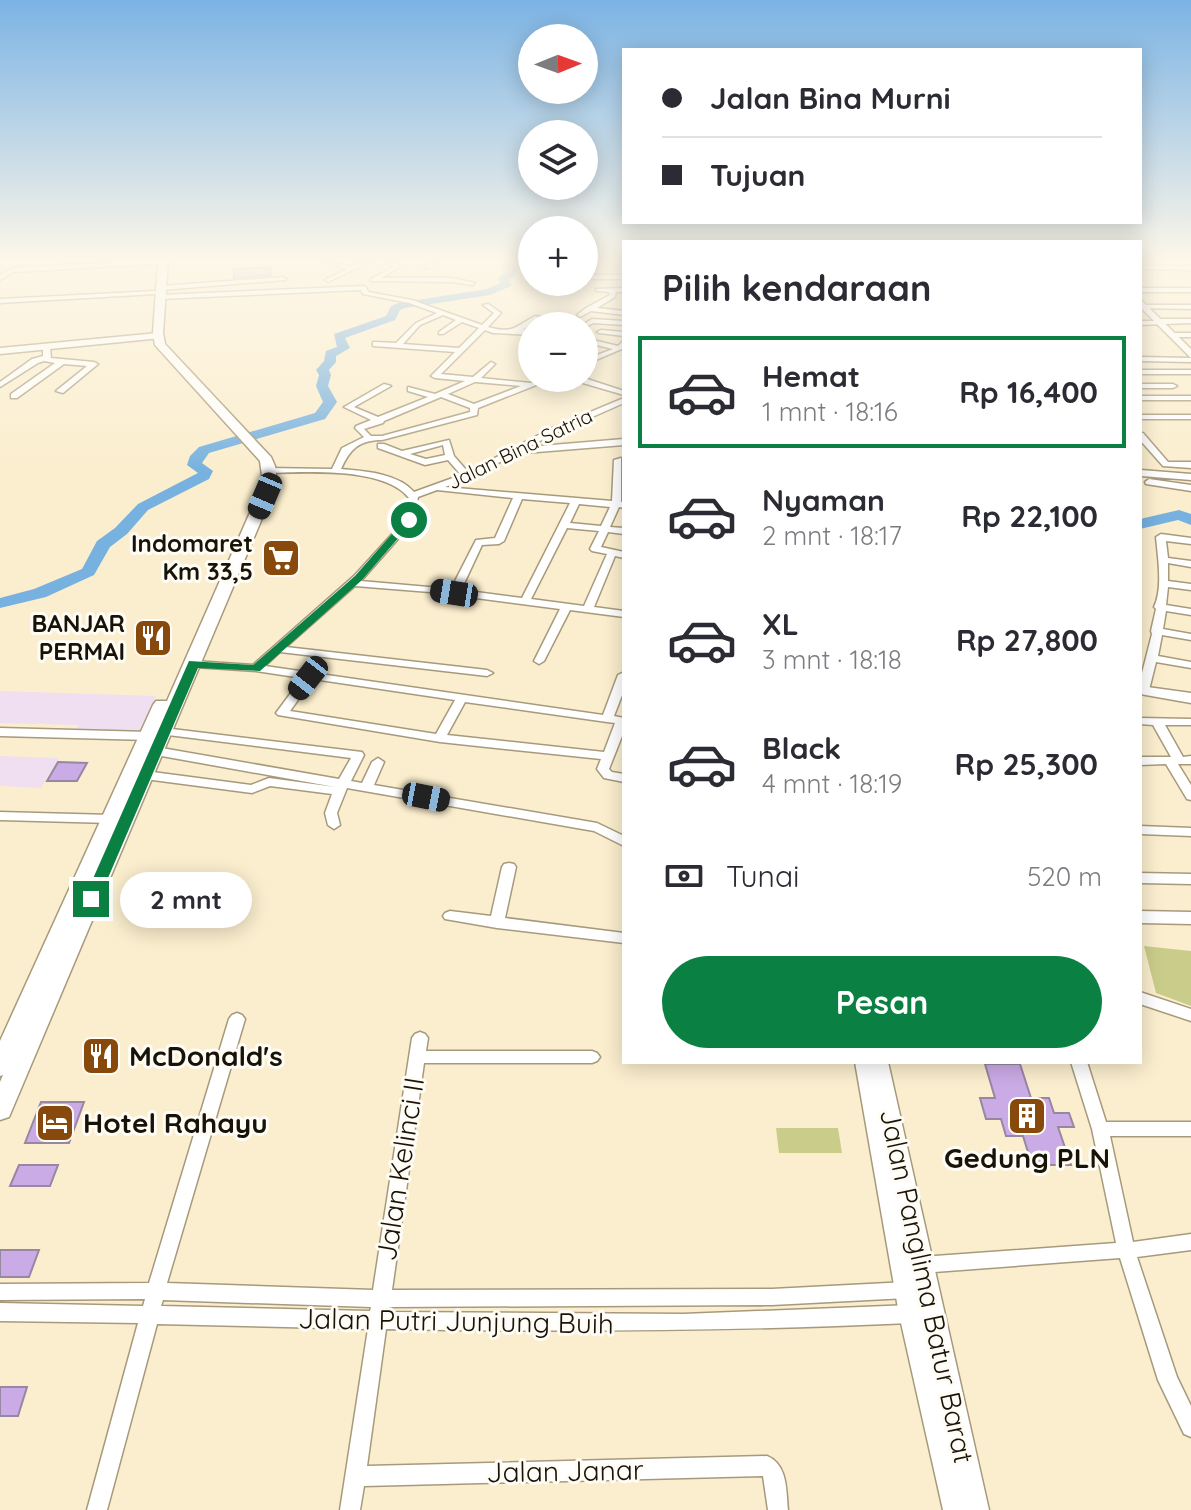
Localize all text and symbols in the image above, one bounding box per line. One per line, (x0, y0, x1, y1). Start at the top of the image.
north arrow (518, 24, 598, 104)
map controls (518, 24, 598, 392)
text: Jalan Bina Murni (710, 79, 951, 117)
button: layers (518, 120, 598, 200)
text: Tujuan (710, 156, 805, 194)
button: + (518, 216, 598, 296)
text: Pilih kendaraan (662, 265, 931, 310)
button: − (518, 312, 598, 392)
icon: car (666, 356, 738, 428)
text: Hemat (762, 357, 860, 395)
text: Rp 16,400 (959, 373, 1098, 411)
text: 1 mnt · 18:16 (762, 395, 898, 428)
street label: Jalan Bina Satria (443, 403, 596, 494)
car (245, 469, 285, 523)
icon: car (666, 480, 738, 552)
text: Nyaman (762, 481, 885, 519)
text: Rp 22,100 (961, 497, 1098, 535)
route start (391, 502, 427, 538)
text: 2 mnt · 18:17 (762, 519, 902, 552)
place label: Indomaret Km 33,5 (131, 528, 253, 586)
supermarket icon: Indomaret Km 33,5 (260, 537, 302, 579)
car (428, 577, 480, 609)
icon: car (666, 604, 738, 676)
text: XL (762, 605, 799, 643)
place label: BANJAR PERMAI (32, 608, 125, 666)
restaurant icon: BANJAR PERMAI (132, 617, 174, 659)
text: Rp 27,800 (956, 621, 1098, 659)
text: 3 mnt · 18:18 (762, 643, 902, 676)
car (284, 652, 332, 704)
icon: car (666, 728, 738, 800)
text: Black (762, 729, 841, 767)
text: Rp 25,300 (955, 745, 1098, 783)
text: 4 mnt · 18:19 (762, 767, 902, 800)
car (400, 781, 452, 813)
icon: cash (662, 854, 706, 898)
text: Tunai (726, 857, 800, 895)
text: 520 m (1027, 860, 1102, 893)
callout: 2 mnt (119, 871, 251, 927)
route end (73, 881, 109, 917)
text: 2 mnt (150, 883, 222, 916)
button: Pesan (662, 956, 1102, 1048)
restaurant icon: McDonald's (80, 1035, 122, 1077)
place label: McDonald's (129, 1038, 283, 1073)
street label: Jalan Kelinci II (368, 1075, 431, 1263)
building icon: Gedung PLN (1006, 1095, 1048, 1137)
hotel icon: Hotel Rahayu (34, 1102, 76, 1144)
place label: Hotel Rahayu (83, 1105, 268, 1140)
street label: Jalan Panglima Batur Barat (873, 1106, 982, 1466)
place label: Gedung PLN (944, 1140, 1110, 1175)
street label: Jalan Putri Junjung Buih (298, 1300, 614, 1341)
street label: Jalan Janar (486, 1452, 644, 1489)

